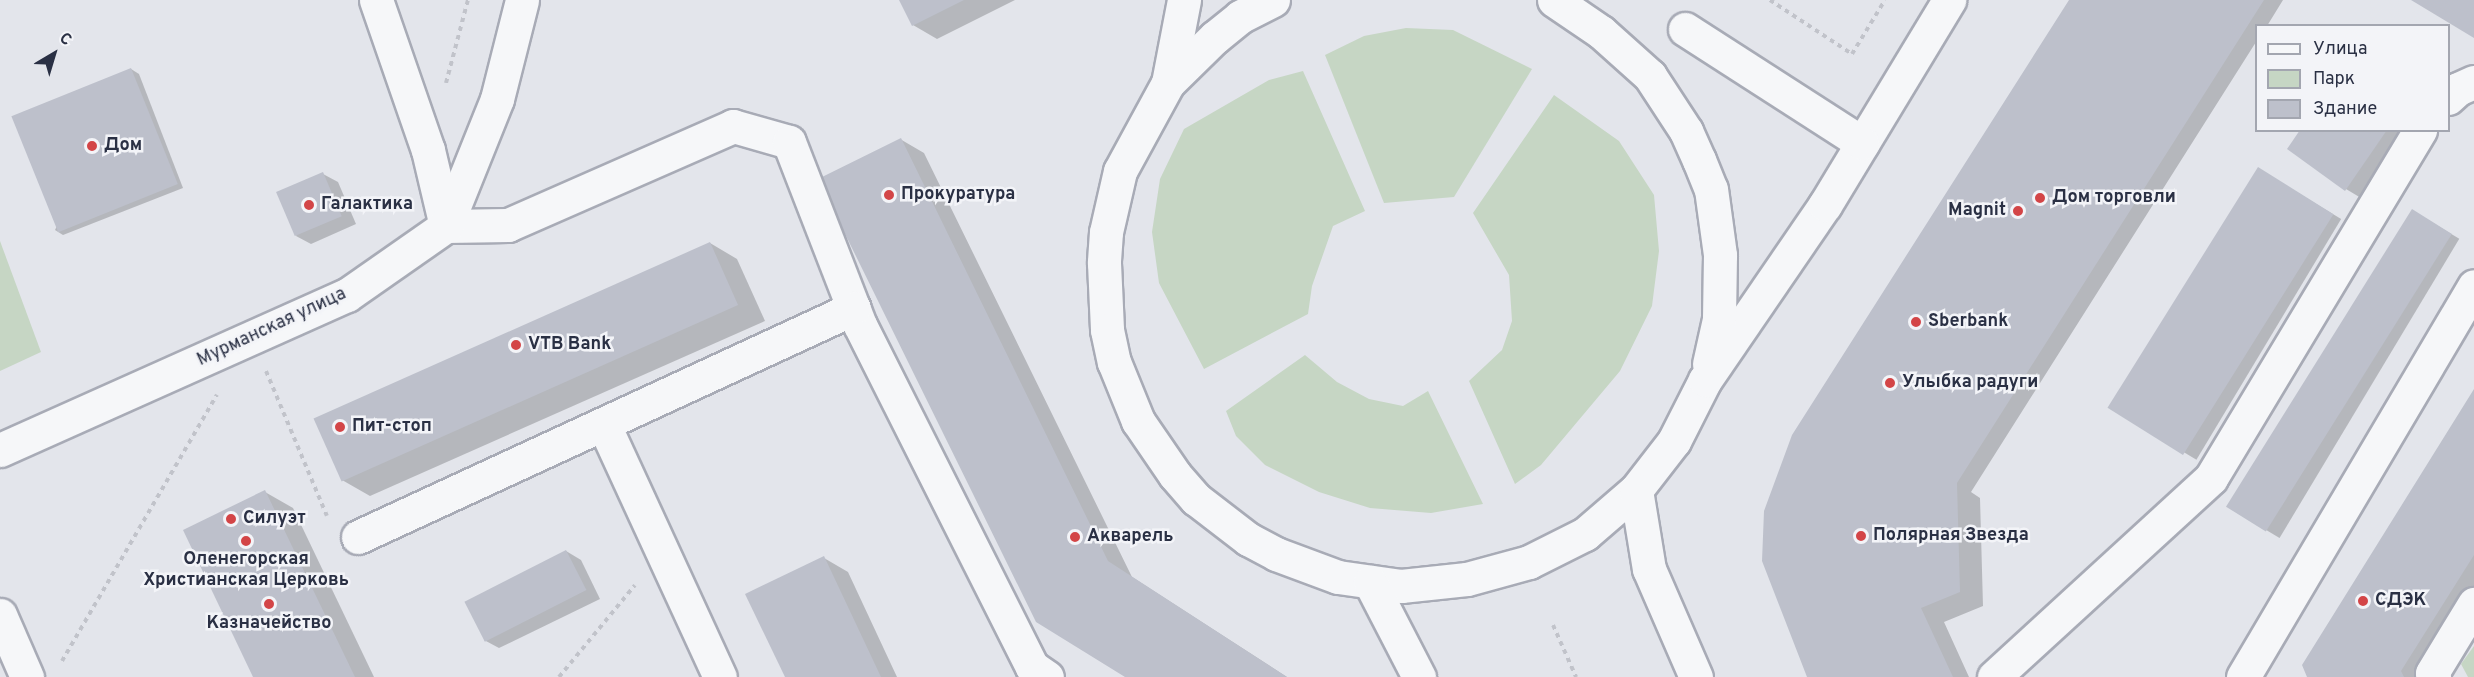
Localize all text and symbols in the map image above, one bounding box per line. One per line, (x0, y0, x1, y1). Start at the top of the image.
north arrow (24, 24, 84, 84)
legend (2255, 24, 2450, 132)
text: С (55, 29, 75, 51)
text: Улица (2313, 38, 2367, 61)
text: Парк (2313, 68, 2355, 91)
text: Здание (2313, 98, 2377, 121)
place label: Дом (104, 135, 142, 157)
marker: Дом (85, 139, 99, 153)
place label: Прокуратура (901, 184, 1015, 206)
place label: Дом торговли (2052, 187, 2176, 209)
marker: Прокуратура (882, 188, 896, 202)
marker: Дом торговли (2033, 191, 2047, 205)
place label: Галактика (321, 194, 413, 216)
marker: Галактика (302, 198, 316, 212)
place label: Magnit (1948, 200, 2006, 222)
marker: Magnit (2011, 204, 2025, 218)
street label: Мурманская улица (194, 284, 350, 372)
place label: Sberbank (1928, 311, 2008, 333)
marker: Sberbank (1909, 315, 1923, 329)
place label: VTB Bank (528, 334, 611, 356)
marker: VTB Bank (509, 338, 523, 352)
place label: Улыбка радуги (1902, 372, 2038, 394)
marker: Улыбка радуги (1883, 376, 1897, 390)
place label: Пит-стоп (352, 416, 432, 438)
marker: Пит-стоп (333, 420, 347, 434)
place label: Силуэт (243, 508, 306, 530)
marker: Силуэт (224, 512, 238, 526)
place label: Полярная Звезда (1873, 525, 2029, 547)
place label: Акварель (1087, 526, 1174, 548)
marker: Полярная Звезда (1854, 529, 1868, 543)
marker: Акварель (1068, 530, 1082, 544)
marker: Оленегорская Христианская Церковь (239, 534, 253, 548)
place label: Оленегорская Христианская Церковь (143, 550, 349, 592)
place label: СДЭК (2375, 590, 2426, 612)
marker: СДЭК (2356, 594, 2370, 608)
marker: Казначейство (262, 597, 276, 611)
place label: Казначейство (207, 613, 331, 635)

